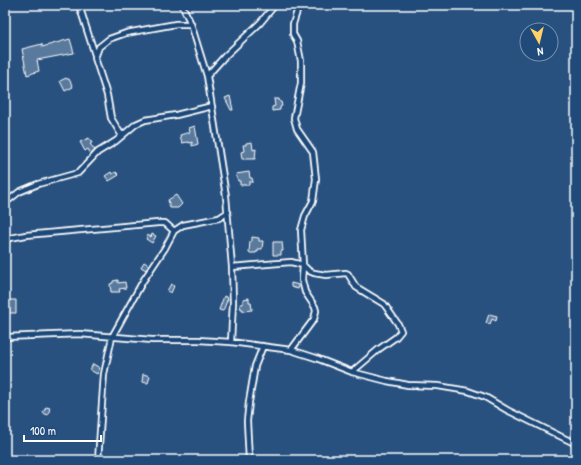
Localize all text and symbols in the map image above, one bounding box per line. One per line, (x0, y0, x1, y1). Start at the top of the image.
north arrow (519, 22, 559, 62)
text: N (536, 45, 544, 59)
scale bar (24, 417, 101, 443)
text: 100 m (30, 422, 56, 439)

